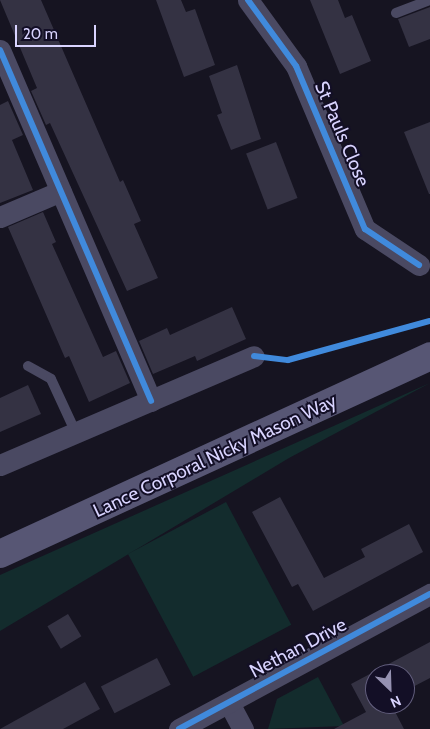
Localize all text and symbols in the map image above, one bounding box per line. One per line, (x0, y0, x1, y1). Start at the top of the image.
scale bar (18, 15, 99, 47)
text: 20 m (23, 25, 58, 43)
street label: St Pauls Close (310, 78, 374, 190)
street label: Lance Corporal Nicky Mason Way (90, 389, 340, 523)
street label: Nethan Drive (246, 613, 350, 683)
north arrow (365, 664, 415, 714)
text: N (388, 692, 404, 712)

